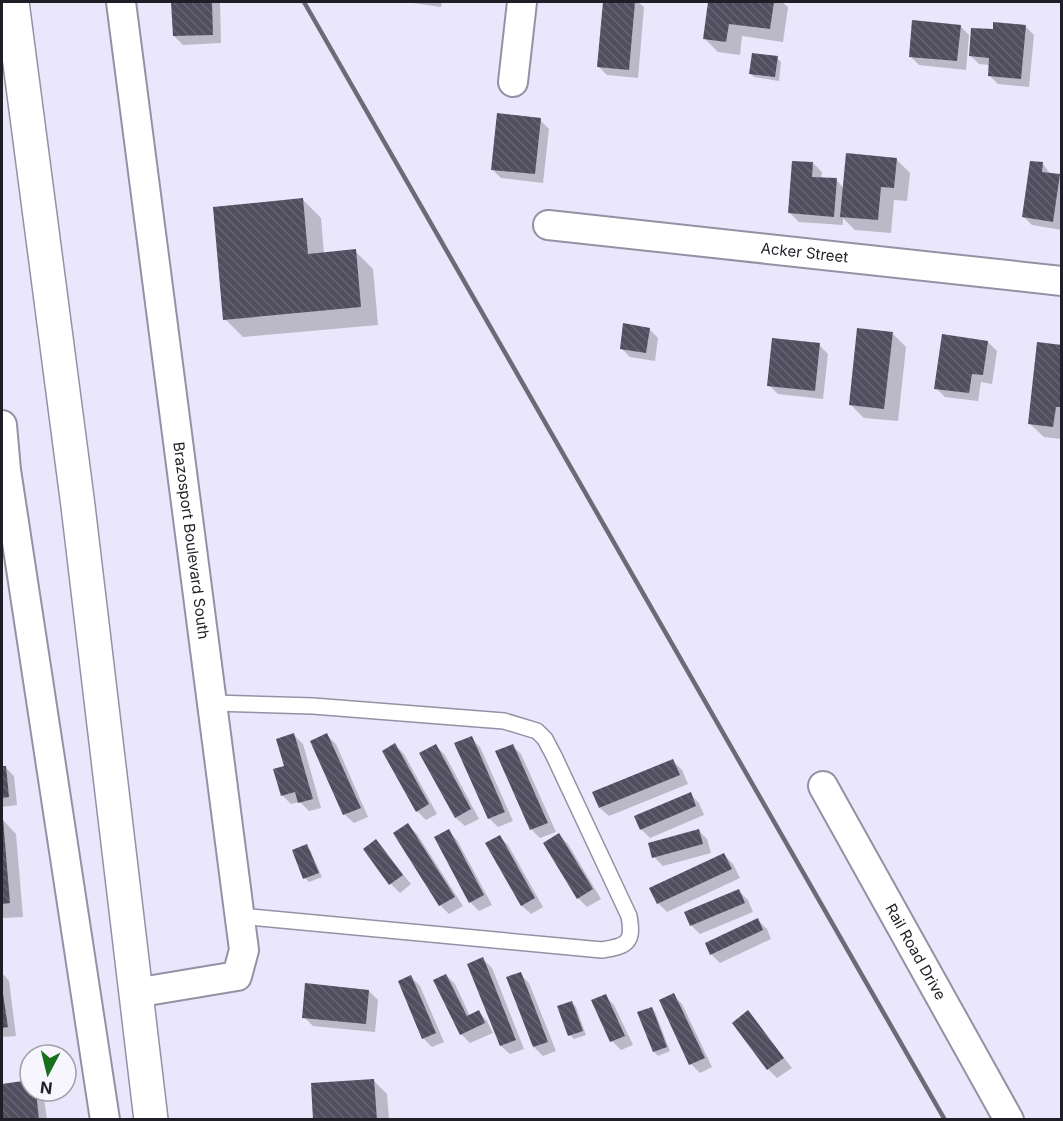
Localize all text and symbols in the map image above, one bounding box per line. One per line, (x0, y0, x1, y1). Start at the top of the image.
street label: Acker Street (760, 238, 849, 267)
street label: Brazosport Boulevard South (169, 441, 214, 640)
street label: Rail Road Drive (881, 900, 950, 1003)
north arrow (18, 1043, 78, 1103)
text: N (39, 1077, 53, 1099)

